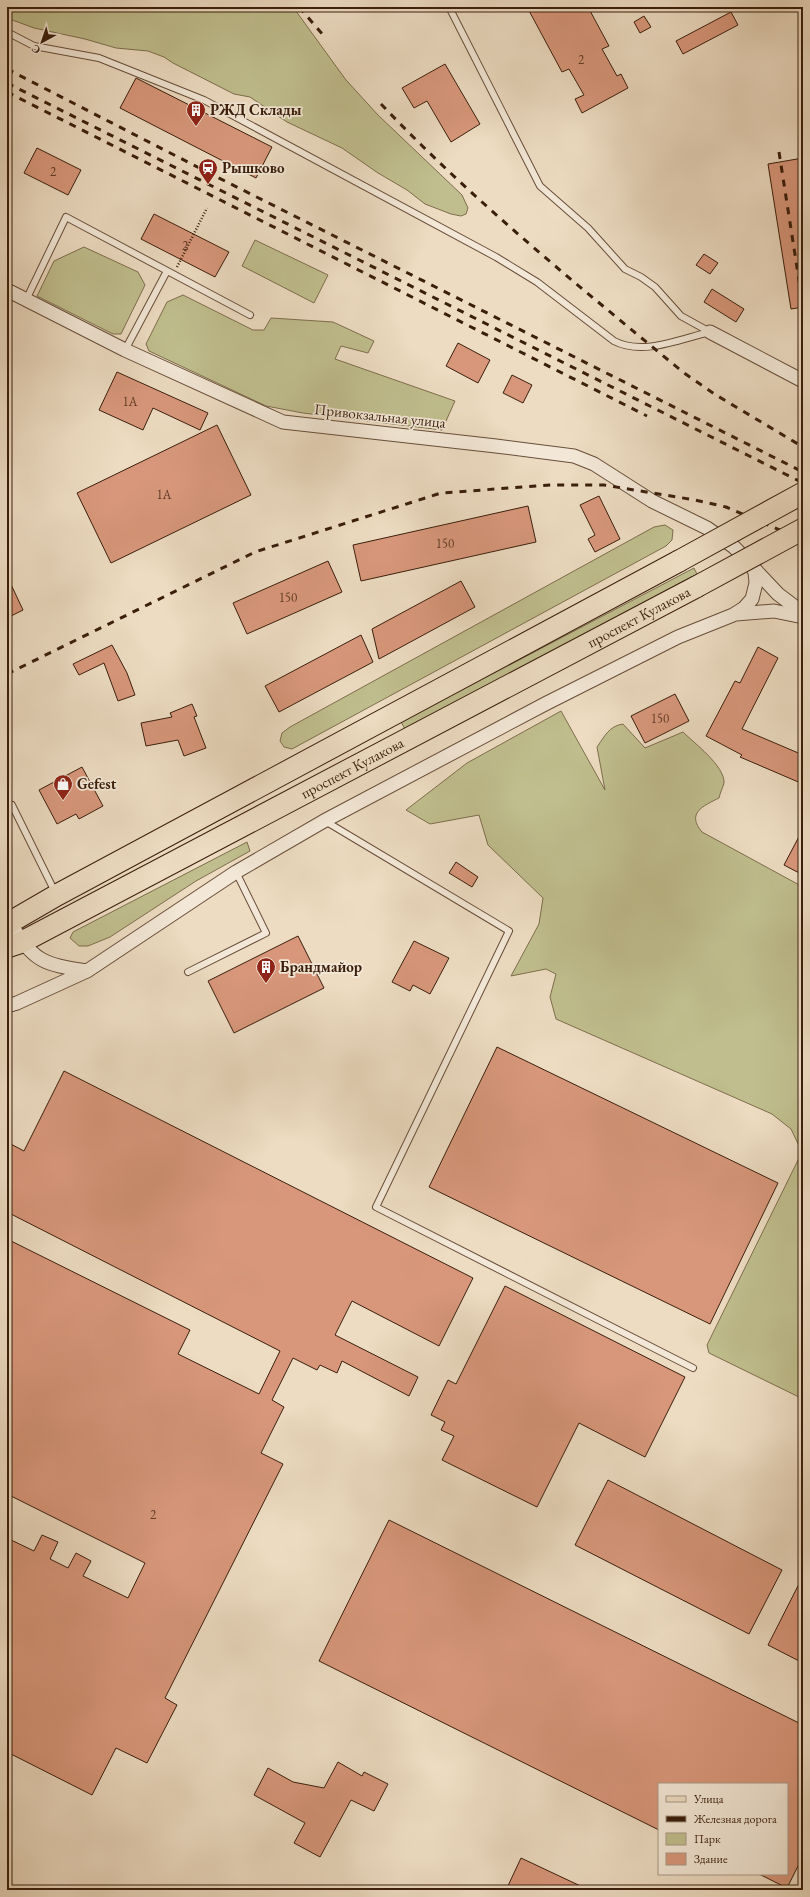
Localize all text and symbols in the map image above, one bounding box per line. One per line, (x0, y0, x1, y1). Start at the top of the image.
north arrow (22, 22, 62, 62)
text: С (28, 42, 43, 58)
house number: 2 (578, 51, 585, 68)
building icon: РЖД Склады (185, 99, 207, 127)
place label: РЖД Склады (210, 100, 302, 119)
station icon: Рышково (197, 157, 219, 185)
place label: Рышково (222, 158, 285, 177)
house number: 2 (50, 163, 57, 180)
house number: 2 (182, 237, 189, 254)
house number: 1А (122, 393, 139, 410)
street label: Привокзальная улица (313, 399, 447, 432)
house number: 1А (156, 486, 173, 503)
house number: 150 (436, 535, 454, 552)
street label: проспект Кулакова (584, 582, 693, 652)
house number: 150 (279, 589, 297, 606)
house number: 150 (651, 710, 669, 727)
street label: проспект Кулакова (297, 733, 407, 803)
shop icon: Gefest (52, 773, 74, 801)
place label: Gefest (77, 774, 117, 793)
building icon: Брандмайор (255, 956, 277, 984)
place label: Брандмайор (280, 957, 362, 976)
house number: 2 (150, 1506, 157, 1523)
legend (658, 1783, 788, 1875)
text: Улица (693, 1791, 724, 1807)
text: Железная дорога (693, 1811, 777, 1827)
text: Парк (694, 1831, 721, 1847)
text: Здание (694, 1851, 728, 1867)

